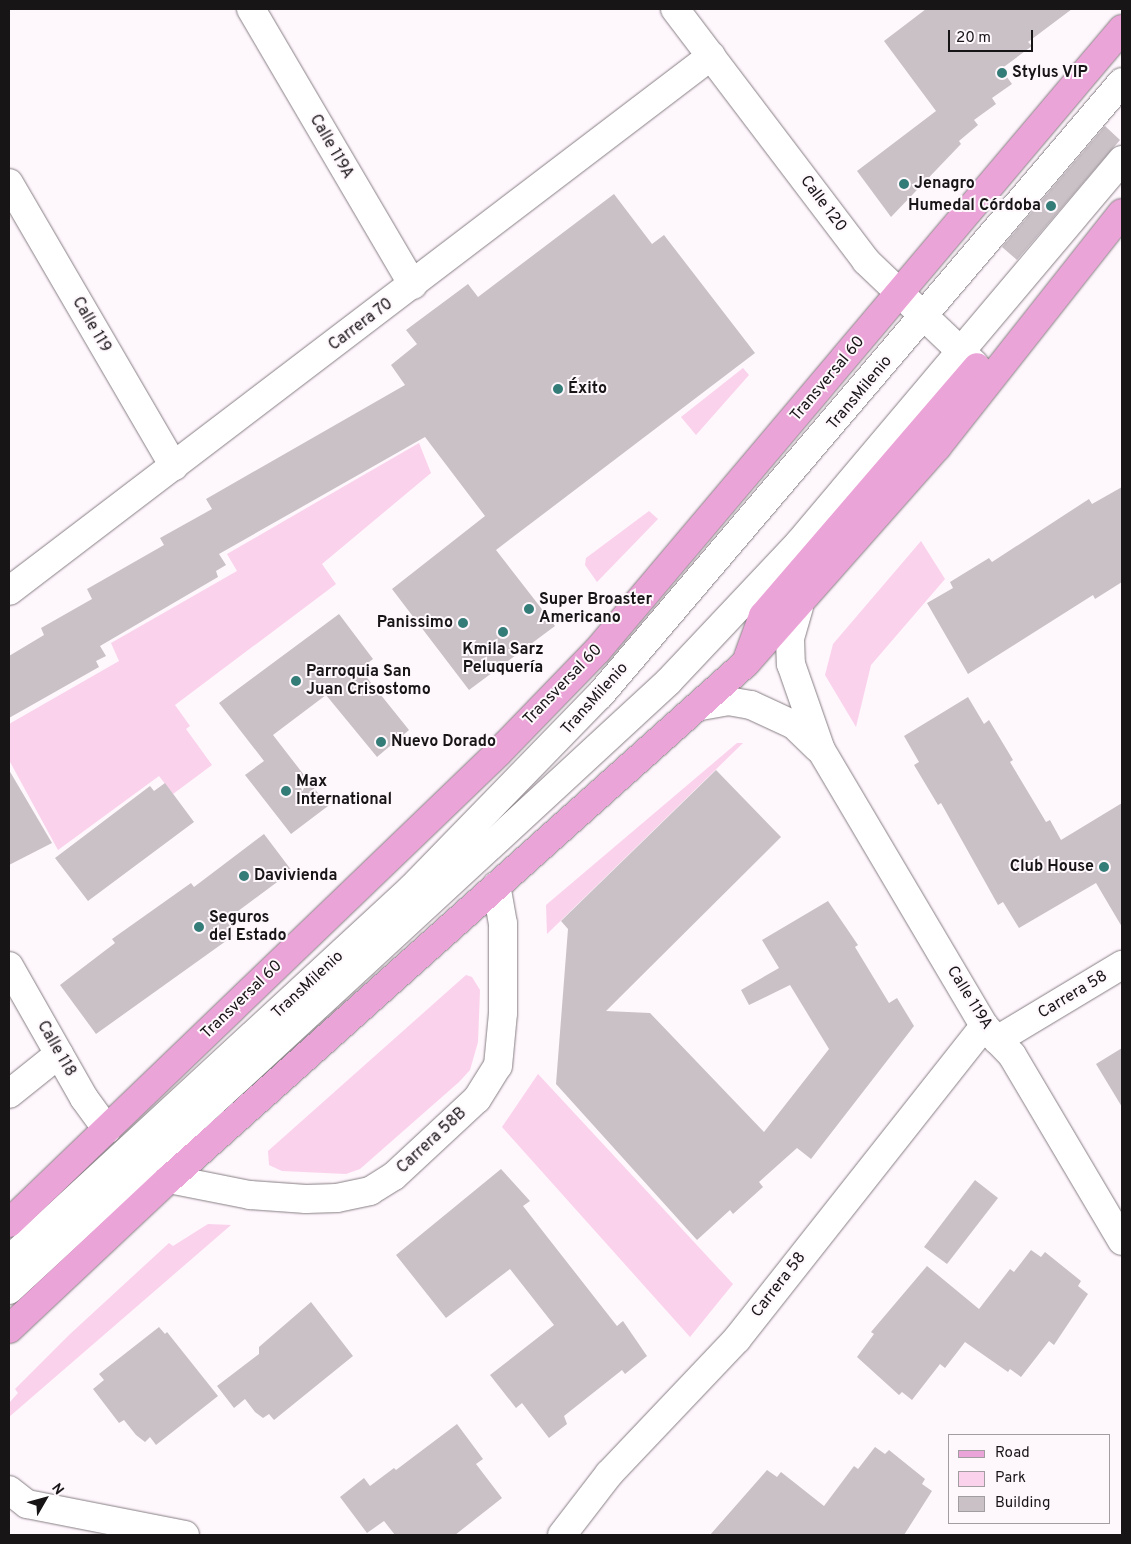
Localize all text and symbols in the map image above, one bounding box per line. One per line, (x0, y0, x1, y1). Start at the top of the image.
scale bar (951, 20, 1036, 52)
text: 20 m (956, 29, 991, 48)
place label: Stylus VIP (1012, 63, 1088, 83)
marker: Stylus VIP (996, 67, 1008, 79)
street label: Calle 119A (305, 111, 357, 183)
street label: Calle 120 (796, 172, 850, 236)
place label: Jenagro (914, 174, 975, 194)
marker: Jenagro (898, 178, 910, 190)
place label: Humedal Córdoba (908, 196, 1041, 216)
marker: Humedal Córdoba (1045, 200, 1057, 212)
street label: Calle 119 (67, 294, 115, 356)
street label: Carrera 70 (325, 294, 397, 356)
street label: Transversal 60 (787, 333, 869, 425)
street label: TransMilenio (823, 352, 897, 434)
place label: Éxito (568, 379, 607, 399)
marker: Éxito (552, 383, 564, 395)
place label: Super Broaster Americano (539, 590, 652, 628)
marker: Super Broaster Americano (523, 603, 535, 615)
place label: Panissimo (377, 613, 453, 633)
marker: Panissimo (457, 617, 469, 629)
marker: Kmila Sarz Peluquería (497, 626, 509, 638)
place label: Kmila Sarz Peluquería (462, 640, 544, 678)
street label: Transversal 60 (520, 641, 606, 729)
street label: TransMilenio (557, 659, 633, 739)
place label: Parroquia San Juan Crisostomo (306, 662, 431, 700)
marker: Parroquia San Juan Crisostomo (290, 675, 302, 687)
place label: Nuevo Dorado (391, 732, 496, 752)
marker: Nuevo Dorado (375, 736, 387, 748)
place label: Max International (296, 772, 392, 810)
marker: Max International (280, 785, 292, 797)
place label: Club House (1010, 857, 1094, 877)
marker: Club House (1098, 861, 1110, 873)
place label: Davivienda (254, 866, 337, 886)
marker: Davivienda (238, 870, 250, 882)
place label: Seguros del Estado (209, 908, 287, 946)
marker: Seguros del Estado (193, 921, 205, 933)
street label: TransMilenio (268, 947, 348, 1023)
street label: Transversal 60 (198, 957, 286, 1043)
street label: Calle 119A (942, 963, 996, 1033)
street label: Carrera 58 (1035, 967, 1111, 1023)
street label: Calle 118 (32, 1018, 80, 1080)
street label: Carrera 58B (393, 1104, 471, 1178)
street label: Carrera 58 (748, 1249, 810, 1321)
legend (948, 1434, 1111, 1524)
text: Road (995, 1444, 1030, 1463)
text: Park (995, 1469, 1026, 1488)
north arrow (20, 1474, 70, 1524)
text: N (47, 1480, 67, 1499)
text: Building (995, 1494, 1050, 1513)

